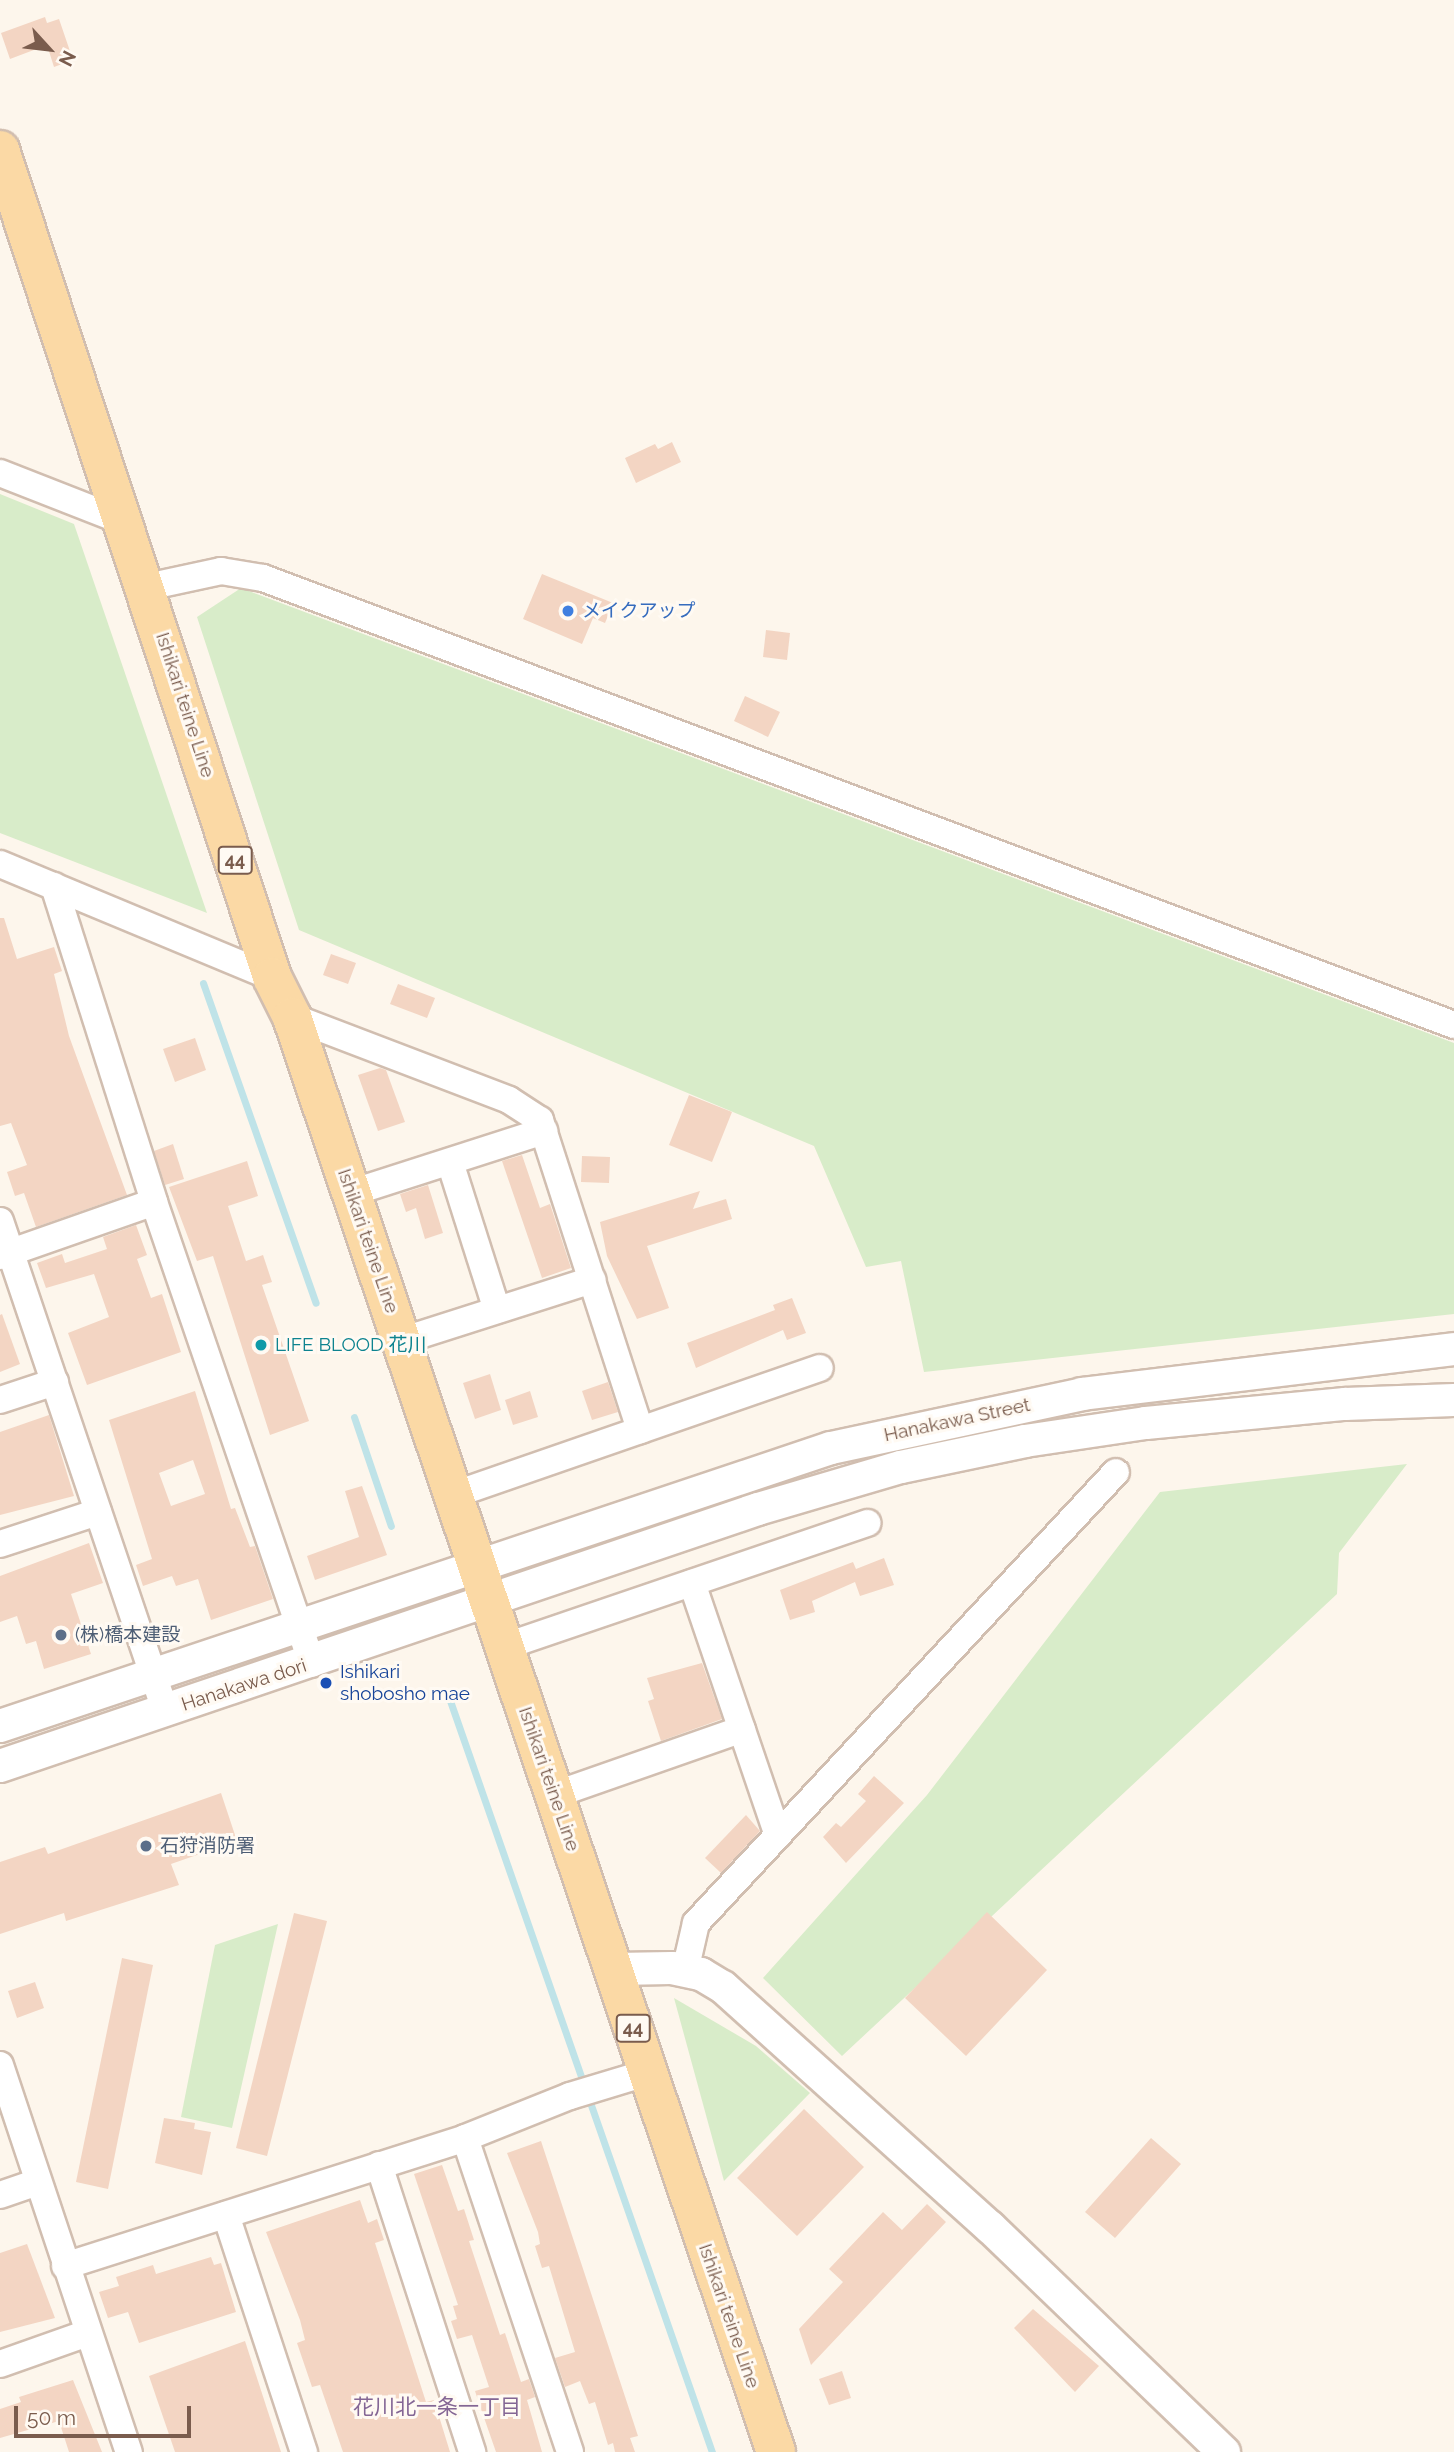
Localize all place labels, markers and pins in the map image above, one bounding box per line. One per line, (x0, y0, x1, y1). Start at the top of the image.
place label: メイクアップ (582, 600, 696, 622)
marker: メイクアップ (560, 603, 576, 619)
place label: LIFE BLOOD 花川 (275, 1334, 427, 1356)
marker: LIFE BLOOD 花川 (253, 1337, 269, 1353)
place label: (株)橋本建設 (75, 1624, 180, 1646)
marker: (株)橋本建設 (53, 1627, 69, 1643)
place label: Ishikari shobosho mae (340, 1661, 470, 1705)
marker: Ishikari shobosho mae (318, 1675, 334, 1691)
place label: 石狩消防署 (160, 1835, 255, 1857)
marker: 石狩消防署 (138, 1838, 154, 1854)

